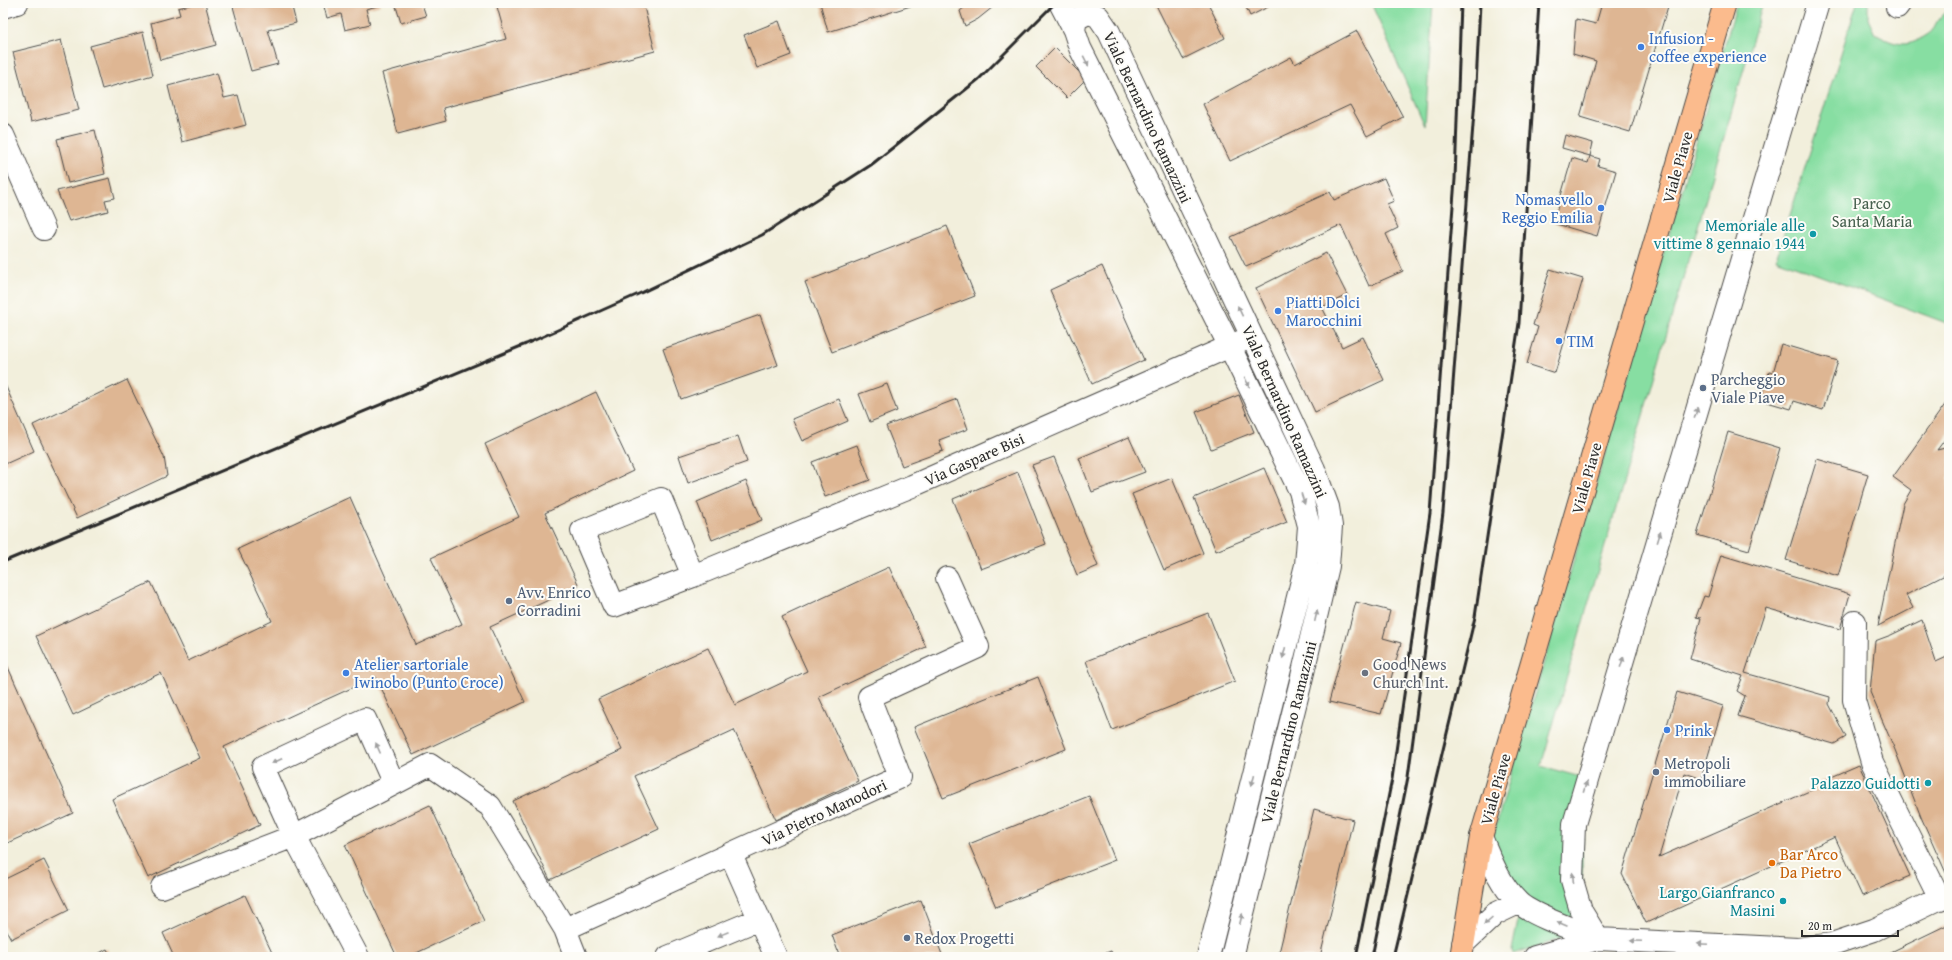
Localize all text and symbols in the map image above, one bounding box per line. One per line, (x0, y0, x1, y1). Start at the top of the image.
place label: Infusion - coffee experience (1649, 26, 1767, 68)
street label: Viale Bernardino Ramazzini (1098, 27, 1199, 207)
marker: Infusion - coffee experience (1636, 42, 1646, 52)
one-way arrow (1083, 56, 1089, 67)
street label: Viale Piave (1655, 128, 1699, 206)
place label: Nomasvello Reggio Emilia (1502, 187, 1593, 229)
park label: Parco Santa Maria (1832, 191, 1913, 233)
marker: Nomasvello Reggio Emilia (1596, 203, 1606, 213)
place label: Memoriale alle vittime 8 gennaio 1944 (1653, 213, 1805, 255)
marker: Memoriale alle vittime 8 gennaio 1944 (1808, 229, 1818, 239)
place label: Piatti Dolci Marocchini (1286, 290, 1363, 332)
one-way arrow (1237, 305, 1243, 317)
marker: Piatti Dolci Marocchini (1273, 306, 1283, 316)
street label: Viale Bernardino Ramazzini (1236, 321, 1334, 502)
place label: TIM (1567, 329, 1594, 353)
marker: TIM (1554, 336, 1564, 346)
place label: Parcheggio Viale Piave (1711, 367, 1785, 409)
one-way arrow (1244, 376, 1251, 387)
marker: Parcheggio Viale Piave (1698, 383, 1708, 393)
one-way arrow (1693, 407, 1699, 419)
street label: Via Gaspare Bisi (920, 426, 1028, 492)
street label: Viale Piave (1564, 439, 1608, 517)
one-way arrow (1300, 493, 1306, 505)
one-way arrow (1656, 531, 1662, 543)
place label: Avv. Enrico Corradini (517, 580, 591, 622)
marker: Avv. Enrico Corradini (504, 596, 514, 606)
one-way arrow (1313, 610, 1319, 622)
street label: Viale Bernardino Ramazzini (1254, 638, 1322, 826)
one-way arrow (1280, 647, 1286, 660)
place label: Atelier sartoriale Iwinobo (Punto Croce) (354, 652, 504, 694)
place label: Good News Church Int. (1373, 652, 1449, 694)
one-way arrow (1619, 656, 1625, 668)
marker: Atelier sartoriale Iwinobo (Punto Croce) (341, 668, 351, 678)
marker: Good News Church Int. (1360, 668, 1370, 678)
place label: Prink (1675, 718, 1713, 742)
marker: Prink (1662, 725, 1672, 735)
one-way arrow (375, 743, 381, 754)
street label: Viale Piave (1473, 750, 1517, 828)
place label: Metropoli immobiliare (1664, 751, 1746, 793)
one-way arrow (271, 758, 282, 764)
marker: Metropoli immobiliare (1651, 767, 1661, 777)
place label: Palazzo Guidotti (1811, 771, 1921, 795)
street label: Via Pietro Manodori (757, 772, 891, 852)
one-way arrow (1249, 773, 1255, 786)
marker: Palazzo Guidotti (1923, 778, 1933, 788)
one-way arrow (1582, 780, 1588, 792)
place label: Bar Arco Da Pietro (1780, 842, 1842, 884)
marker: Bar Arco Da Pietro (1767, 858, 1777, 868)
one-way arrow (1570, 872, 1577, 884)
place label: Largo Gianfranco Masini (1660, 880, 1776, 922)
marker: Largo Gianfranco Masini (1778, 896, 1788, 906)
scale bar (1802, 912, 1898, 938)
one-way arrow (1238, 913, 1244, 925)
one-way arrow (1483, 916, 1493, 925)
text: 20 m (1808, 917, 1832, 934)
one-way arrow (1556, 921, 1567, 927)
place label: Redox Progetti (915, 926, 1015, 950)
one-way arrow (717, 932, 729, 938)
marker: Redox Progetti (902, 933, 912, 943)
one-way arrow (1629, 938, 1642, 944)
one-way arrow (1697, 941, 1709, 948)

